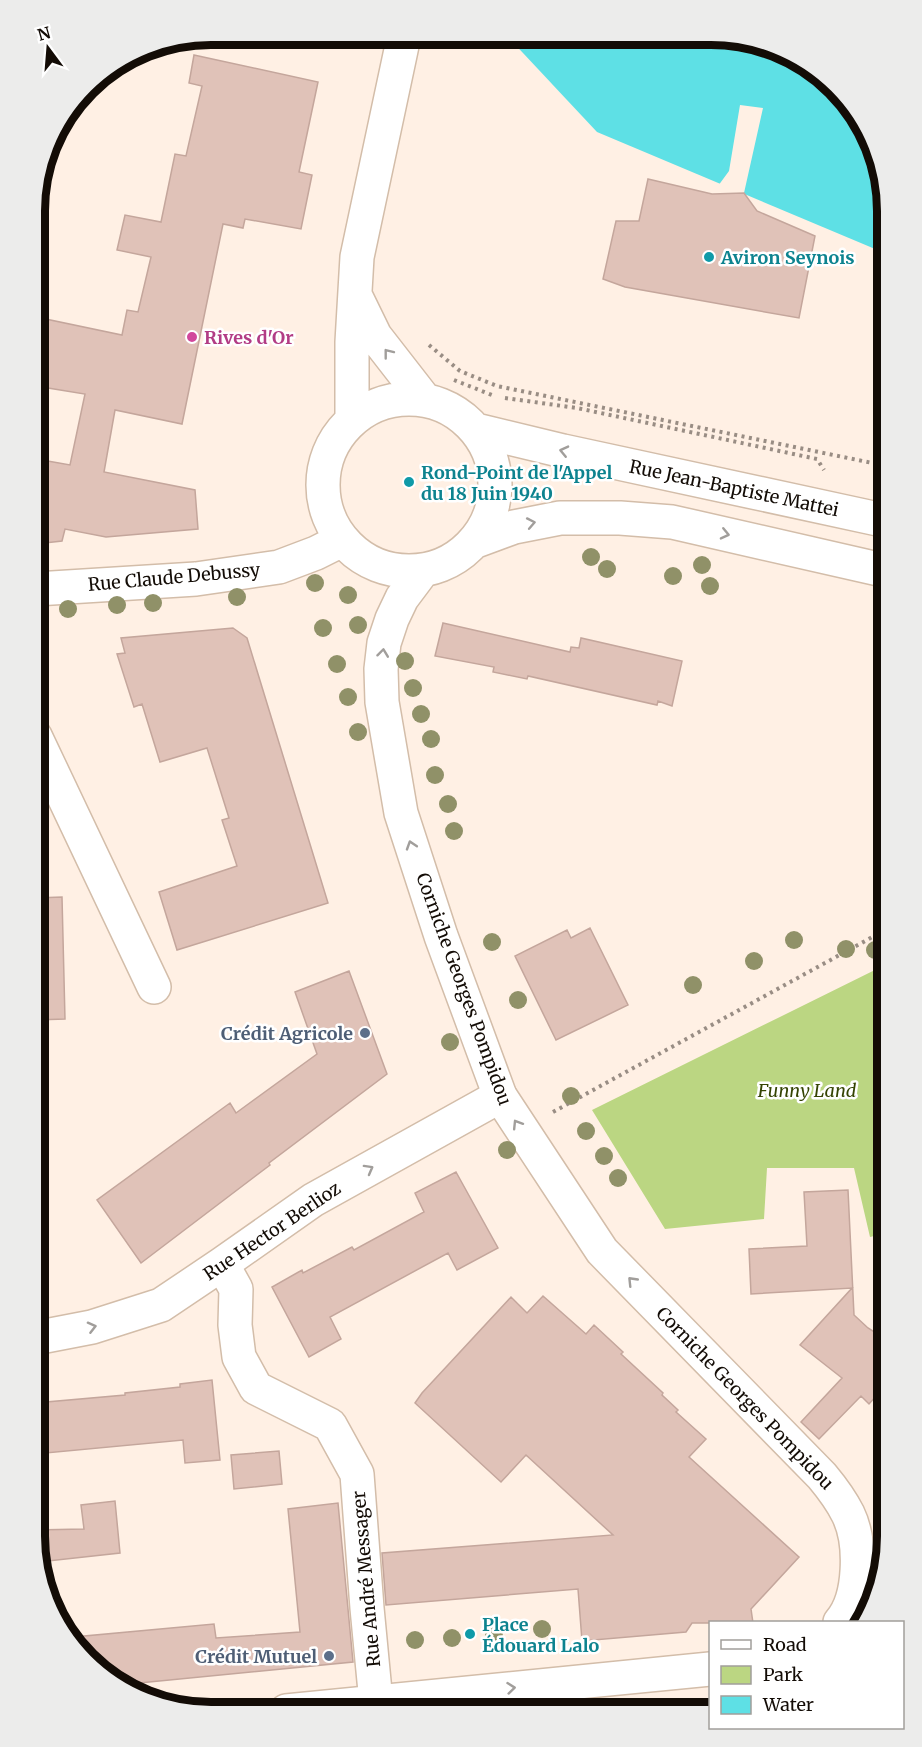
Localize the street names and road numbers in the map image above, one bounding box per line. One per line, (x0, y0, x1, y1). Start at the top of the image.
street label: Rue Jean-Baptiste Mattei (627, 455, 841, 521)
street label: Rue Claude Debussy (87, 558, 262, 596)
street label: Corniche Georges Pompidou (411, 870, 517, 1108)
street label: Rue Hector Berlioz (199, 1176, 345, 1285)
street label: Corniche Georges Pompidou (651, 1302, 839, 1494)
street label: Rue André Messager (347, 1490, 385, 1668)

